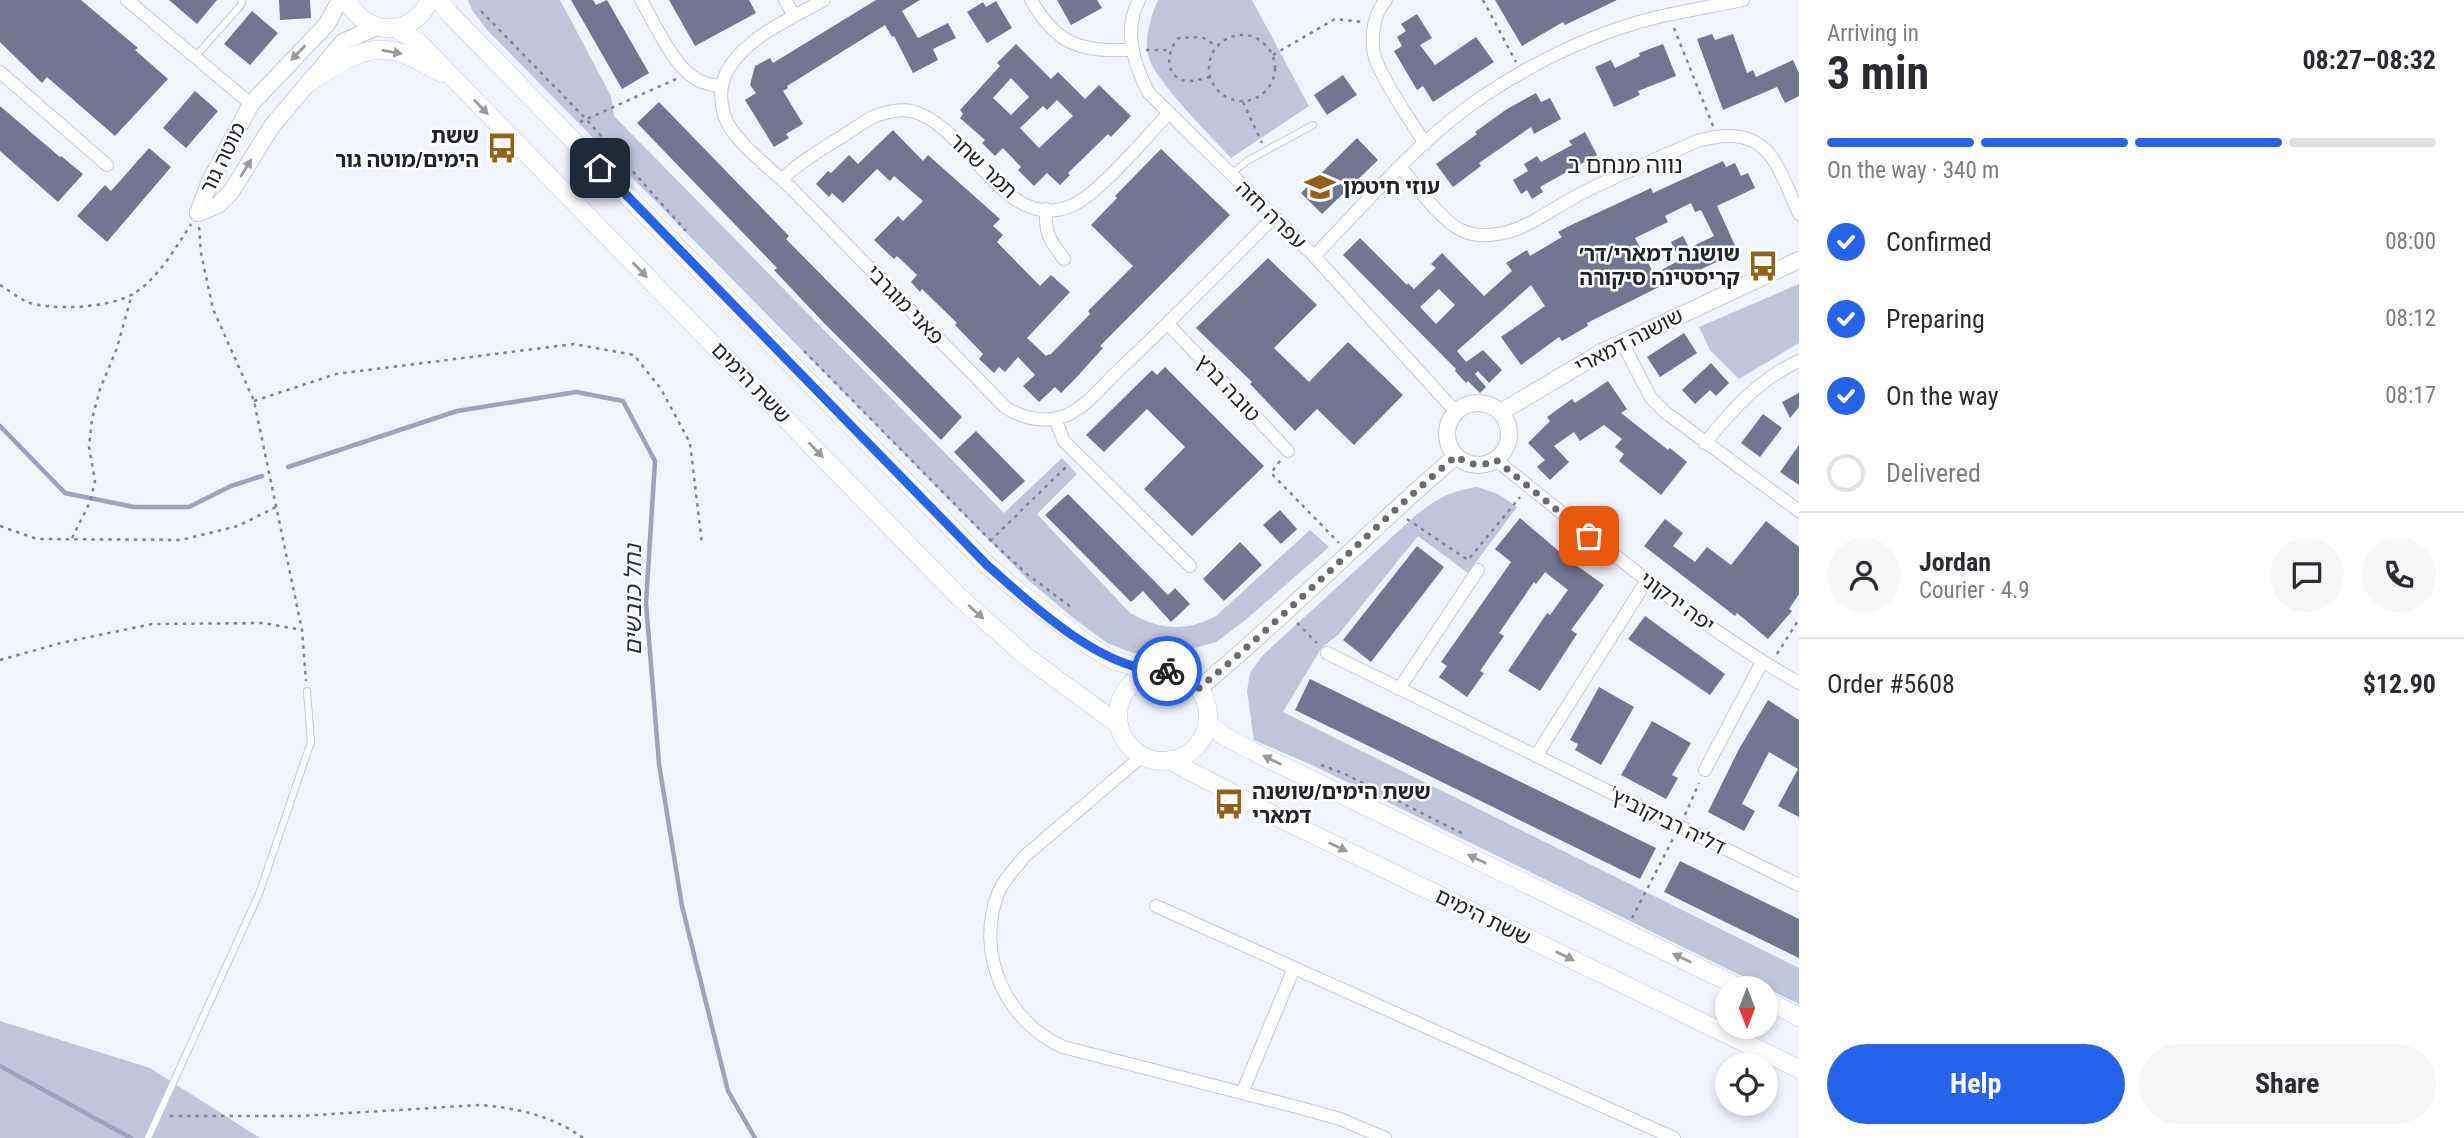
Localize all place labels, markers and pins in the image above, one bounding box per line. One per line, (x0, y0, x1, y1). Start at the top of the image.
place label: ששת הימים/מוטה גור (335, 124, 479, 172)
bus stop icon: ששת הימים/מוטה גור (485, 131, 519, 165)
pin (570, 138, 630, 198)
school or university icon: עוזי חיטמן (1303, 170, 1337, 204)
place label: עוזי חיטמן (1343, 175, 1440, 199)
place label: שושנה דמארי/דר׳ קריסטינה סיקורה (1579, 242, 1740, 290)
bus stop icon: שושנה דמארי/דר׳ קריסטינה סיקורה (1746, 249, 1780, 283)
pin (1559, 506, 1619, 566)
place label: ששת הימים/שושנה דמארי (1252, 780, 1431, 828)
bus stop icon: ששת הימים/שושנה דמארי (1212, 787, 1246, 821)

